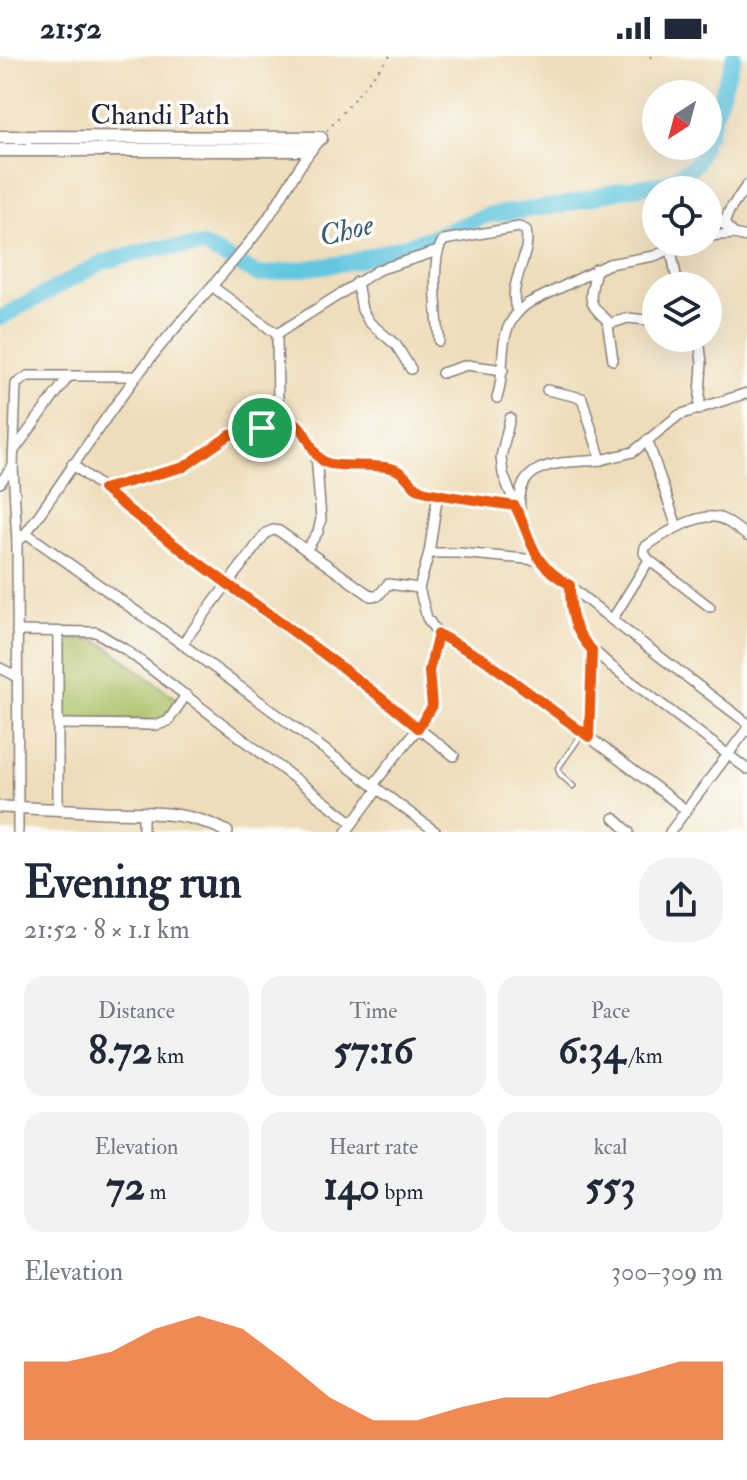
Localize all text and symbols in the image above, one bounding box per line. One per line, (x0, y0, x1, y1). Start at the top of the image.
text: 21:52 (40, 10, 102, 47)
north arrow (642, 80, 722, 160)
map controls (642, 80, 722, 352)
street label: Chandi Path (90, 98, 230, 133)
button: locate (642, 176, 722, 256)
water label: Choe (315, 206, 378, 255)
button: layers (642, 272, 722, 352)
pin (228, 394, 296, 462)
icon: arrive (240, 406, 284, 450)
text: Evening run (24, 856, 242, 911)
button: share (639, 858, 723, 942)
text: 21:52 · 8 × 1.1 km (24, 914, 190, 946)
text: Distance (98, 997, 175, 1025)
text: Time (349, 997, 398, 1025)
text: Pace (591, 997, 630, 1025)
text: 8.72 (89, 1025, 152, 1076)
text: 57:16 (333, 1025, 414, 1076)
text: 6:34 (558, 1025, 625, 1076)
text: km (152, 1042, 184, 1070)
text: /km (625, 1042, 663, 1070)
text: Elevation (95, 1133, 178, 1161)
text: Heart rate (329, 1133, 418, 1161)
text: kcal (594, 1133, 627, 1161)
text: 72 (106, 1161, 145, 1212)
text: 140 (324, 1161, 380, 1212)
text: 553 (585, 1161, 636, 1212)
text: m (145, 1178, 167, 1206)
text: bpm (380, 1178, 423, 1206)
text: Elevation (24, 1256, 123, 1288)
text: 300–309 m (611, 1256, 723, 1288)

